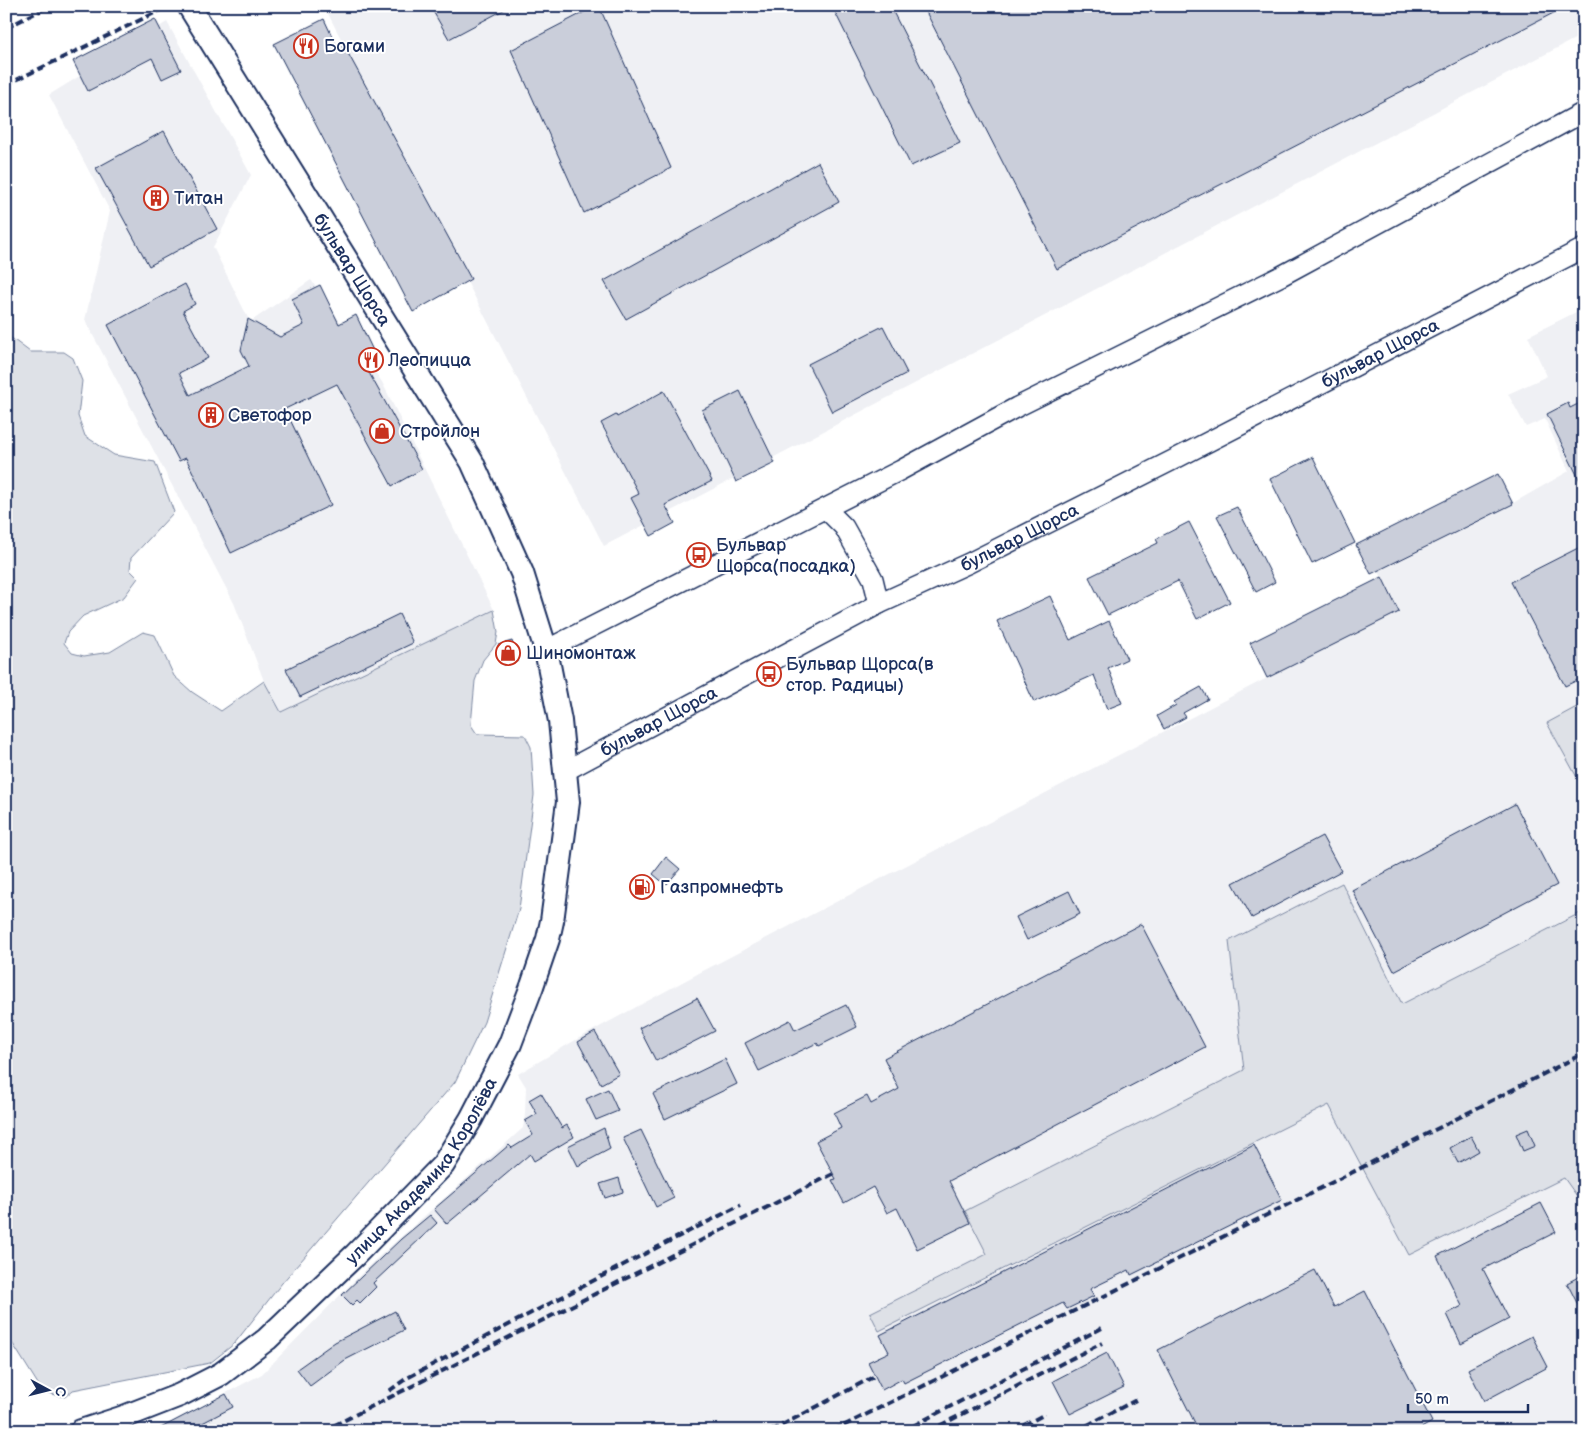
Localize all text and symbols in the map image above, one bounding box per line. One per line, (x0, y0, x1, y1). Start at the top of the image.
restaurant icon: Богами (293, 33, 319, 59)
place label: Богами (324, 36, 385, 57)
building icon: Титан (143, 185, 169, 211)
place label: Титан (174, 188, 223, 209)
street label: бульвар Щорса (309, 210, 395, 331)
street label: бульвар Щорса (1318, 314, 1442, 392)
restaurant icon: Леопицца (358, 347, 384, 373)
place label: Леопицца (387, 350, 472, 371)
building icon: Светофор (198, 402, 224, 428)
place label: Светофор (228, 405, 312, 426)
shop icon: Стройлон (369, 418, 395, 444)
place label: Стройлон (400, 421, 480, 442)
street label: бульвар Щорса (957, 499, 1082, 576)
place label: Бульвар Щорса(посадка) (716, 535, 856, 577)
bus stop icon: Бульвар Щорса(посадка) (686, 542, 712, 568)
shop icon: Шиномонтаж (495, 640, 521, 666)
place label: Шиномонтаж (526, 643, 636, 664)
place label: Бульвар Щорса(в стор. Радицы) (786, 654, 934, 696)
bus stop icon: Бульвар Щорса(в стор. Радицы) (756, 661, 782, 687)
street label: бульвар Щорса (597, 681, 721, 761)
fuel station icon: Газпромнефть (629, 874, 655, 900)
place label: Газпромнефть (660, 877, 783, 898)
street label: улица Академика Королёва (341, 1074, 501, 1269)
north arrow (22, 1364, 72, 1414)
scale bar (1408, 1382, 1528, 1414)
text: С (51, 1386, 69, 1398)
text: 50 m (1415, 1390, 1449, 1409)

